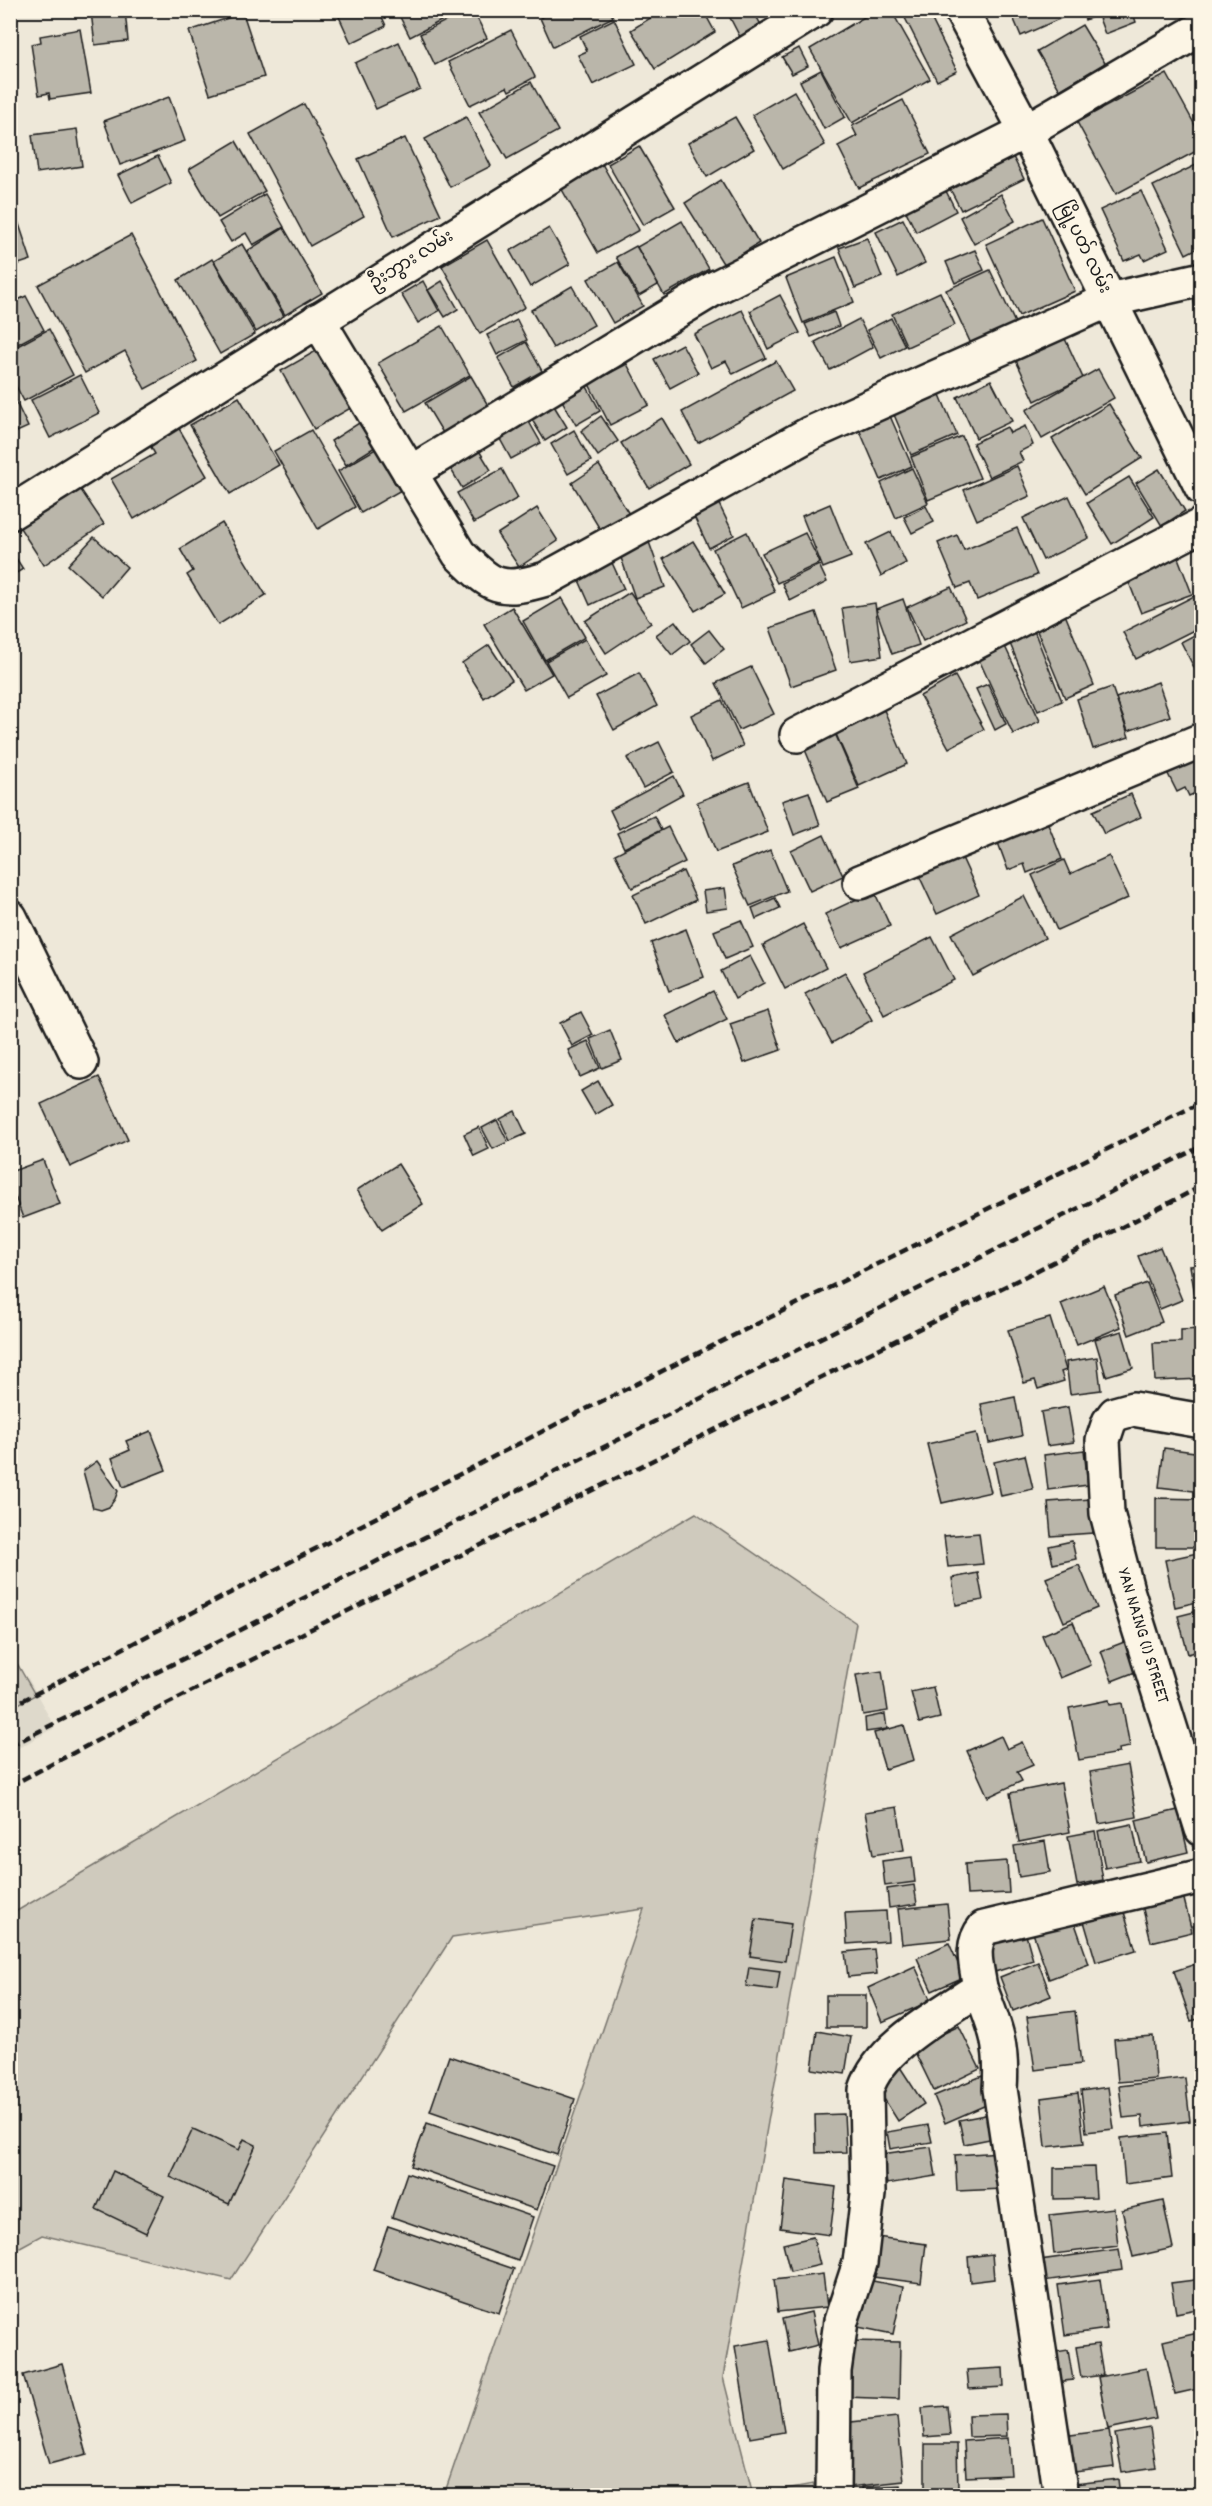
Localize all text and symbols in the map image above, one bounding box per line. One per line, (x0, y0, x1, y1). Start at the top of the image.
street label: မြို့ပတ် လမ်း (1050, 196, 1120, 298)
street label: ဦးဘွား လမ်း (363, 223, 459, 297)
street label: YAN NAING (1) STREET (1110, 1565, 1174, 1707)

